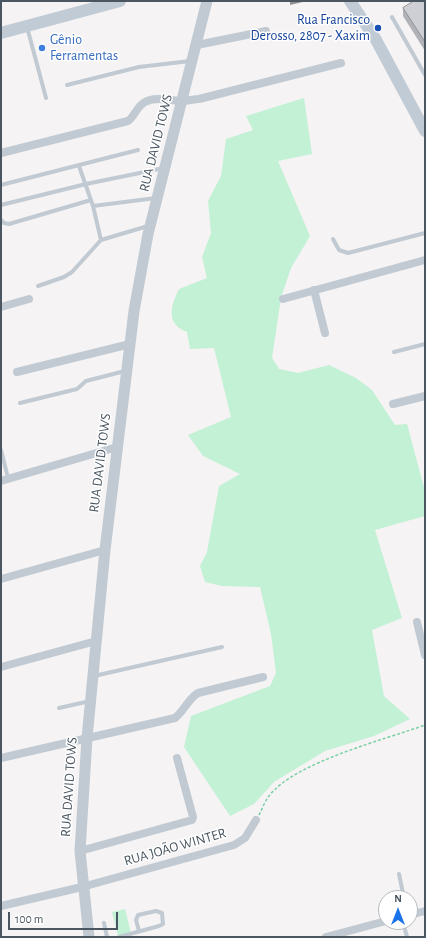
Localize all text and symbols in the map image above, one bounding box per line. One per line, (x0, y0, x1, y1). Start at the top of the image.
place label: Rua Francisco Derosso, 2807 - Xaxim (251, 12, 370, 44)
marker: Rua Francisco Derosso, 2807 - Xaxim (373, 23, 383, 33)
place label: Gênio Ferramentas (50, 32, 118, 64)
marker: Gênio Ferramentas (37, 43, 47, 53)
street label: RUA DAVID TOWS (136, 92, 176, 194)
street label: RUA DAVID TOWS (86, 412, 114, 514)
street label: RUA DAVID TOWS (57, 737, 81, 837)
street label: RUA JOÃO WINTER (122, 824, 228, 870)
north arrow (378, 890, 418, 930)
text: N (394, 893, 402, 904)
scale bar (10, 904, 120, 930)
text: 100 m (15, 913, 43, 925)

